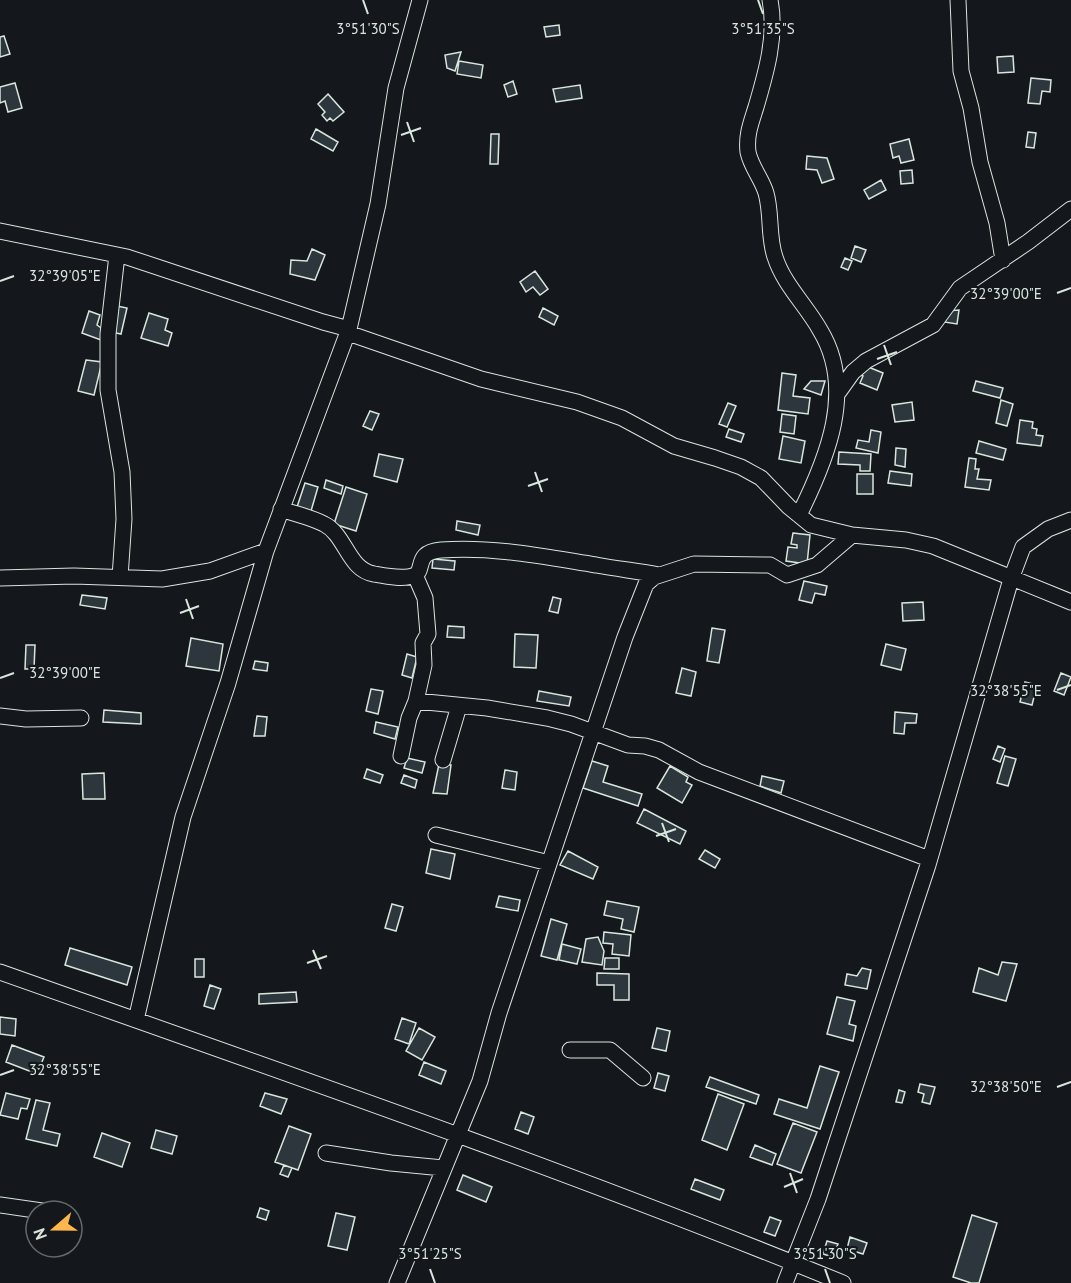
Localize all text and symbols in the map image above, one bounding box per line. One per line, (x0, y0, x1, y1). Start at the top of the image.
text: 3°51'30"S (336, 19, 400, 38)
text: 3°51'35"S (731, 19, 795, 38)
text: 32°39'05"E (29, 266, 101, 285)
text: 32°39'00"E (970, 284, 1042, 303)
text: 32°39'00"E (29, 663, 101, 682)
text: 32°38'55"E (970, 681, 1042, 700)
text: 32°38'55"E (29, 1060, 101, 1079)
text: 32°38'50"E (970, 1077, 1042, 1096)
north arrow (24, 1199, 84, 1259)
text: N (29, 1226, 51, 1242)
text: 3°51'25"S (398, 1244, 462, 1263)
text: 3°51'30"S (793, 1244, 857, 1263)

